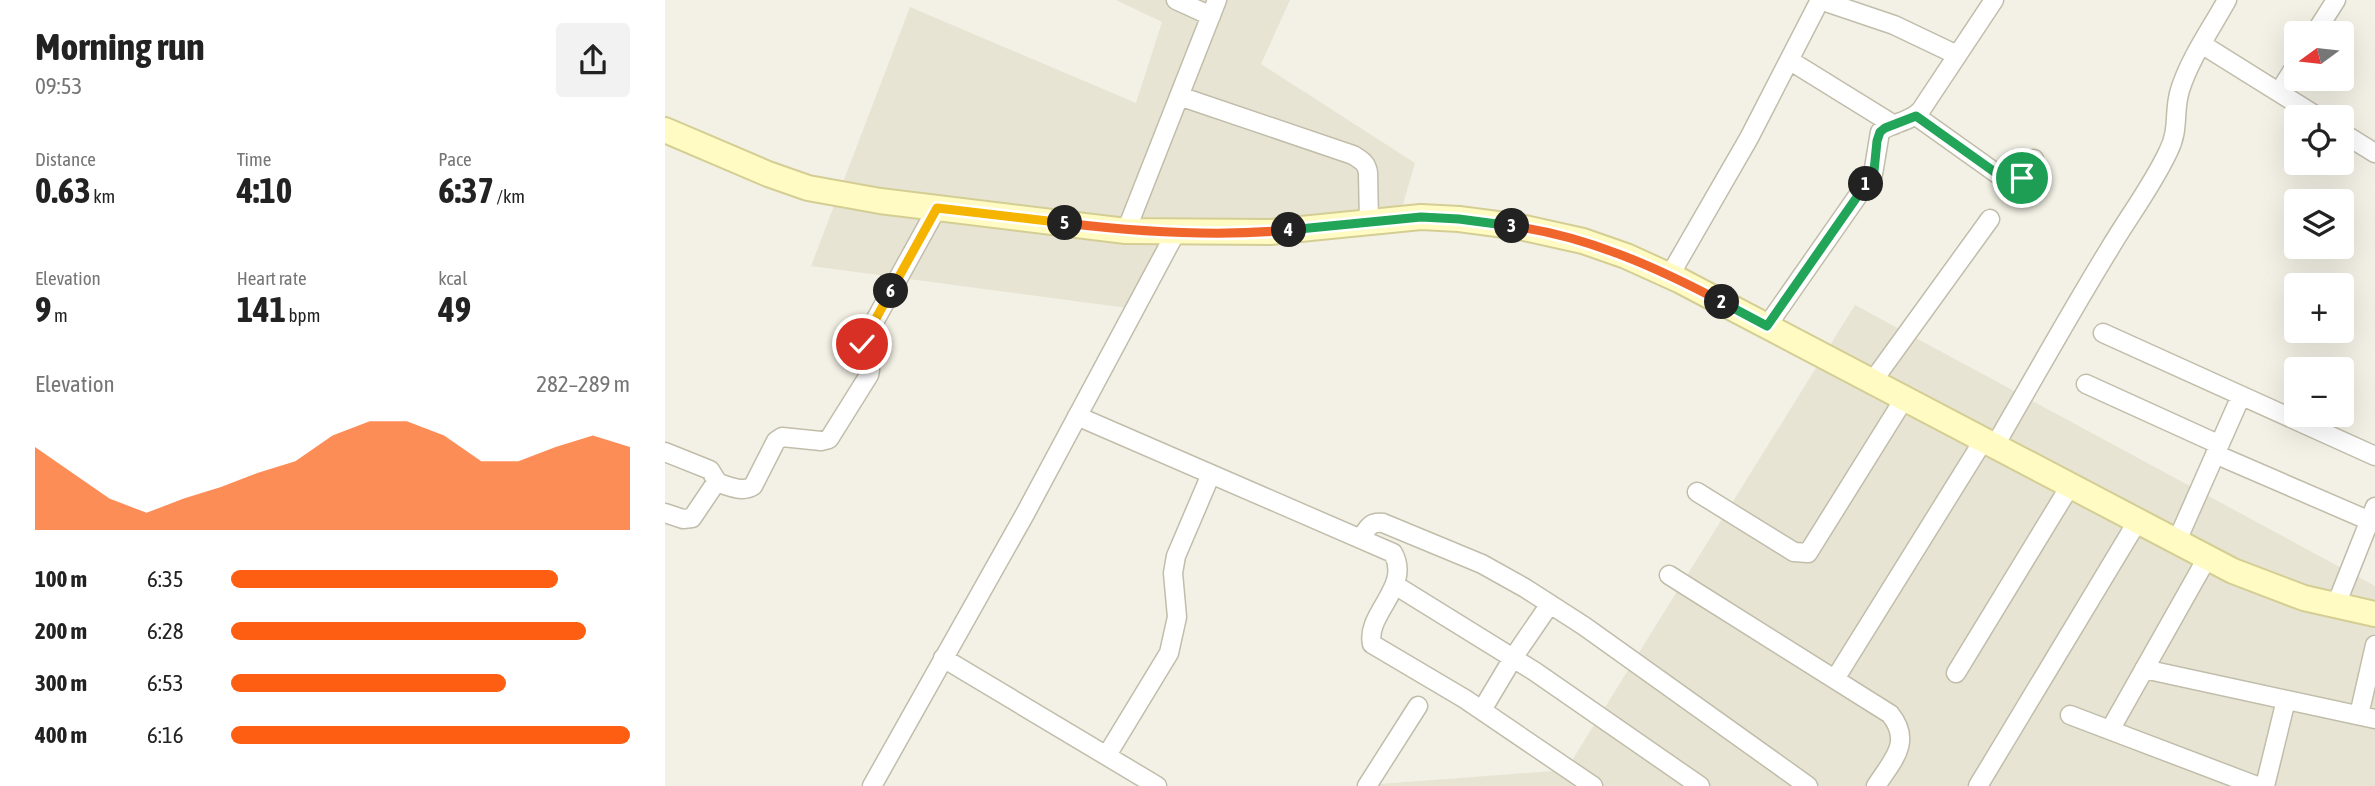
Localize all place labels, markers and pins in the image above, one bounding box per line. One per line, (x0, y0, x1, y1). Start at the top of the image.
pin (1992, 148, 2052, 208)
pin: 1 (1849, 166, 1883, 202)
pin: 5 (1047, 206, 1083, 241)
pin: 3 (1495, 208, 1529, 244)
pin: 4 (1271, 212, 1307, 247)
pin: 6 (873, 274, 909, 308)
pin: 2 (1705, 284, 1739, 320)
pin (832, 314, 892, 374)

